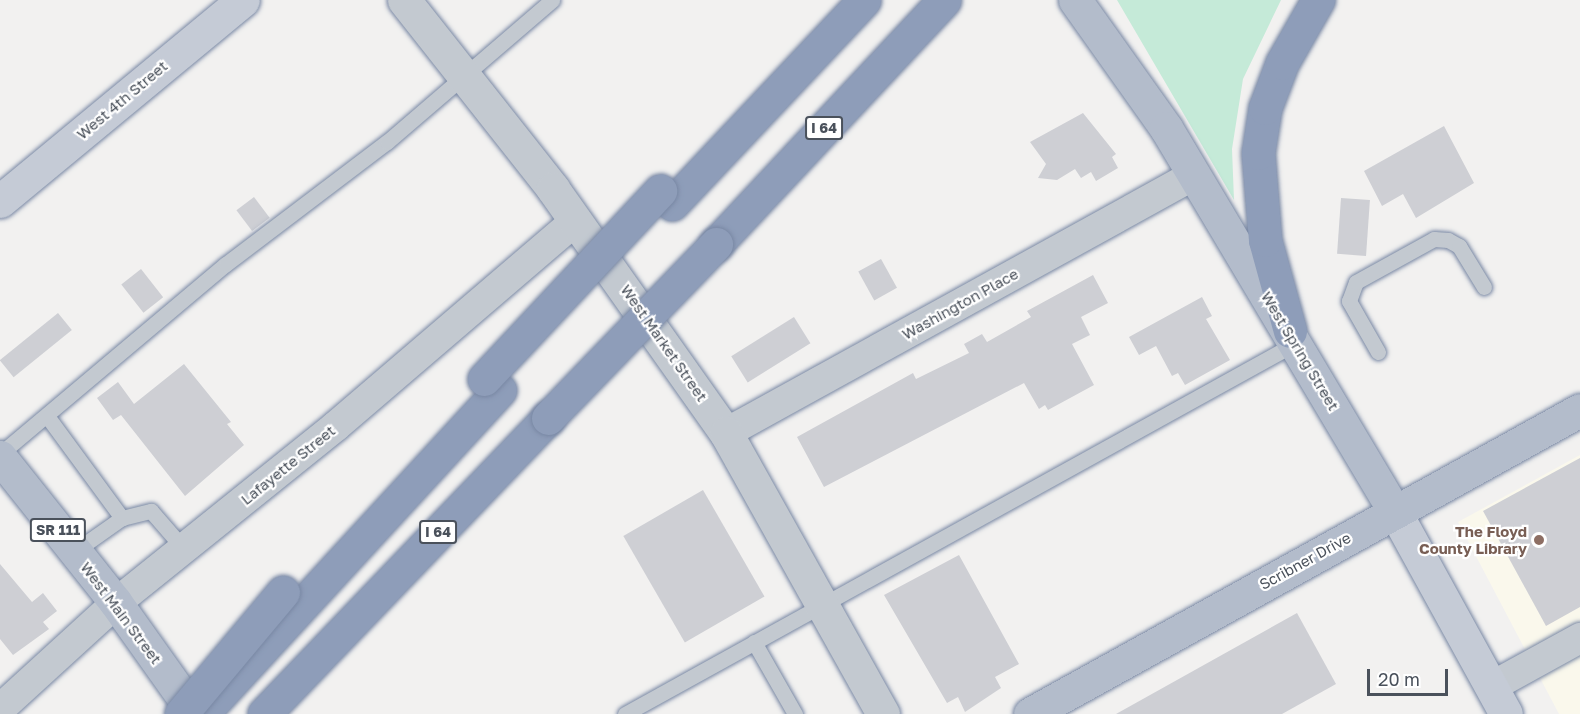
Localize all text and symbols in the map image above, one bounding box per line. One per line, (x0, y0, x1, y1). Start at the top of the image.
street label: West 4th Street (73, 57, 171, 143)
road number: I 64 (804, 117, 844, 139)
street label: Washington Place (899, 265, 1021, 343)
street label: West Market Street (617, 281, 711, 405)
street label: West Spring Street (1257, 288, 1343, 414)
street label: Lafayette Street (237, 421, 339, 509)
road number: SR 111 (29, 519, 86, 541)
road number: I 64 (418, 521, 458, 543)
place label: The Floyd County Library (1419, 522, 1527, 557)
street label: Scribner Drive (1256, 529, 1354, 593)
marker: The Floyd County Library (1532, 533, 1546, 547)
street label: West Main Street (77, 558, 165, 668)
scale bar (1370, 657, 1451, 695)
text: 20 m (1378, 668, 1420, 690)

